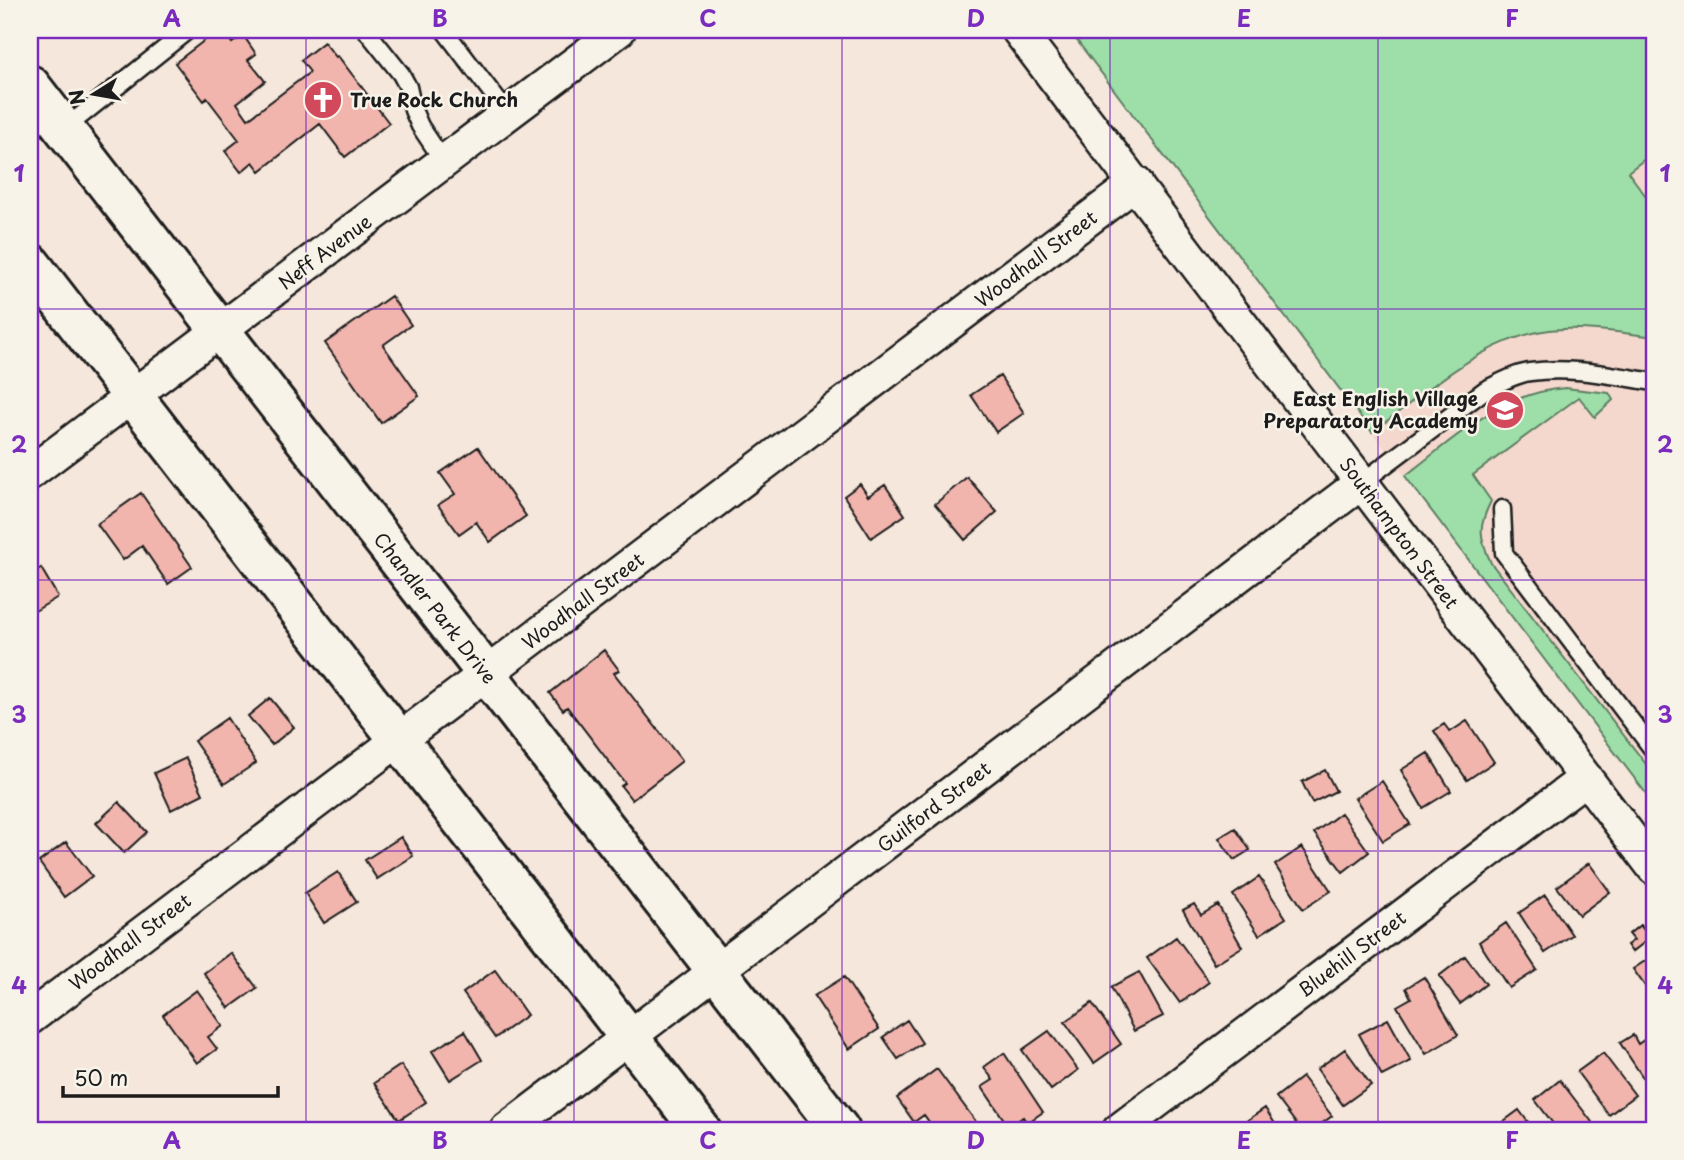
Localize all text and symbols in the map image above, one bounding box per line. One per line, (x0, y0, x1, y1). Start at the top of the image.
text: A (163, 0, 181, 35)
text: B (432, 0, 448, 35)
text: C (699, 0, 717, 35)
text: D (967, 0, 985, 35)
text: E (1237, 0, 1251, 35)
text: F (1505, 0, 1519, 35)
north arrow (60, 60, 130, 130)
church icon: True Rock Church (302, 79, 344, 121)
place label: True Rock Church (350, 85, 518, 113)
text: N (61, 87, 92, 107)
text: 1 (14, 155, 25, 190)
text: 1 (1660, 155, 1671, 190)
street label: Woodhall Street (968, 203, 1103, 313)
street label: Neff Avenue (272, 207, 377, 296)
place label: East English Village Preparatory Academy (1263, 384, 1478, 434)
school or university icon: East English Village Preparatory Academy (1484, 389, 1526, 431)
text: 2 (11, 426, 27, 461)
text: 2 (1657, 426, 1673, 461)
street label: Southampton Street (1334, 451, 1466, 614)
street label: Chandler Park Drive (368, 526, 504, 689)
street label: Woodhall Street (515, 545, 650, 655)
text: 3 (11, 696, 27, 731)
text: 3 (1657, 696, 1673, 731)
street label: Guilford Street (871, 754, 996, 858)
street label: Woodhall Street (62, 886, 197, 996)
street label: Bluehill Street (1292, 903, 1411, 1003)
text: 4 (11, 967, 27, 1002)
text: 4 (1657, 967, 1673, 1002)
scale bar (63, 1055, 278, 1099)
text: 50 m (74, 1061, 128, 1093)
text: A (163, 1122, 181, 1157)
text: B (432, 1122, 448, 1157)
text: C (699, 1122, 717, 1157)
text: D (967, 1122, 985, 1157)
text: E (1237, 1122, 1251, 1157)
text: F (1505, 1122, 1519, 1157)

